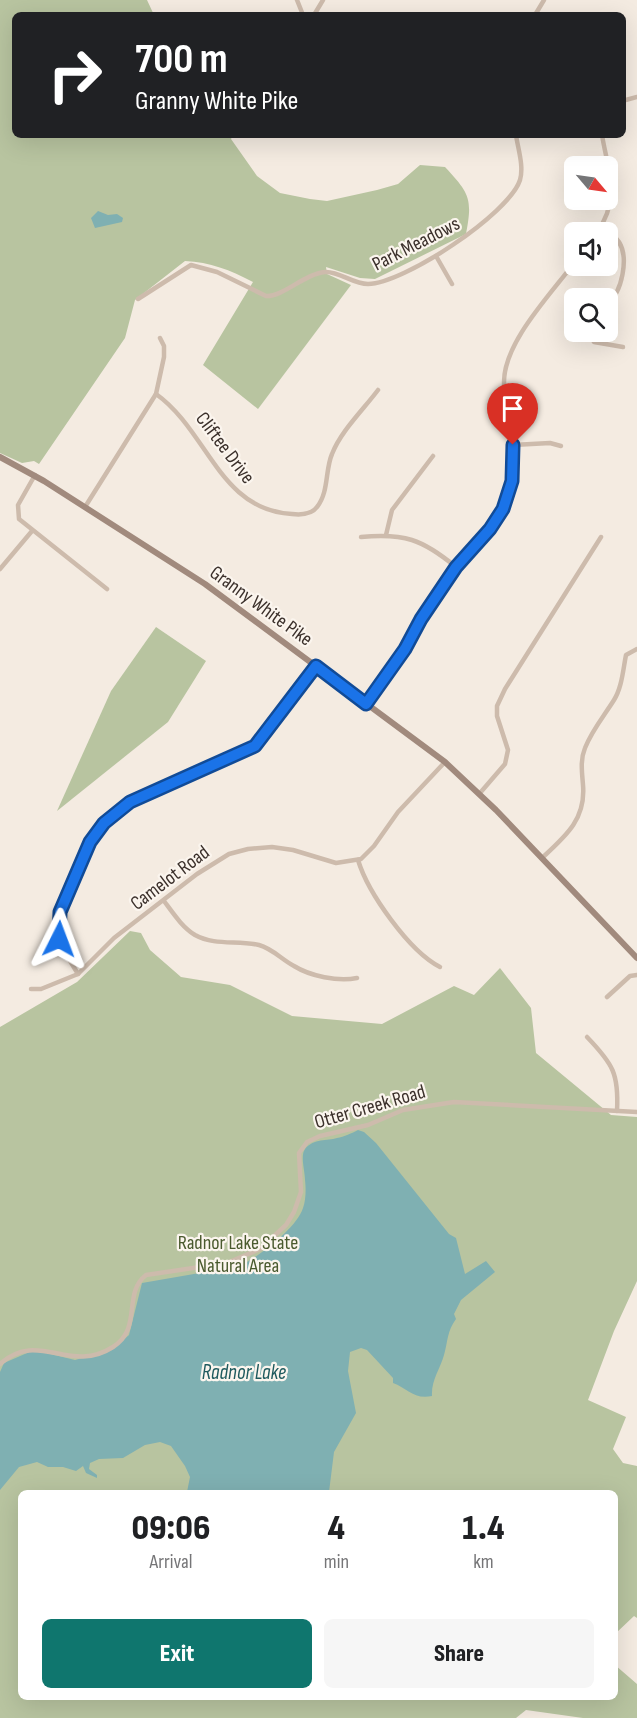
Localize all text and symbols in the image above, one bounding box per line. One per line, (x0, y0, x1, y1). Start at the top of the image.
text: 700 m (135, 34, 228, 85)
icon: right (36, 36, 114, 114)
text: Granny White Pike (135, 85, 298, 117)
north arrow (564, 156, 618, 210)
map controls (564, 156, 618, 342)
street label: Park Meadows (368, 212, 464, 276)
button: sound (564, 222, 618, 276)
button: search (564, 288, 618, 342)
pin (487, 383, 538, 445)
icon: arrive (496, 392, 529, 425)
street label: Cliftee Drive (190, 407, 260, 489)
street label: Granny White Pike (205, 561, 317, 651)
street label: Camelot Road (126, 841, 214, 915)
position arrow (27, 907, 91, 971)
street label: Otter Creek Road (312, 1080, 428, 1134)
park label: Radnor Lake State Natural Area (178, 1231, 298, 1278)
water label: Radnor Lake (202, 1360, 286, 1385)
text: 09:06 (131, 1507, 210, 1550)
text: 4 (328, 1507, 345, 1550)
text: 1.4 (462, 1507, 505, 1550)
text: Arrival (149, 1550, 192, 1574)
text: min (324, 1550, 349, 1574)
text: km (473, 1550, 494, 1574)
button: Exit (42, 1619, 312, 1688)
button: Share (324, 1619, 594, 1688)

